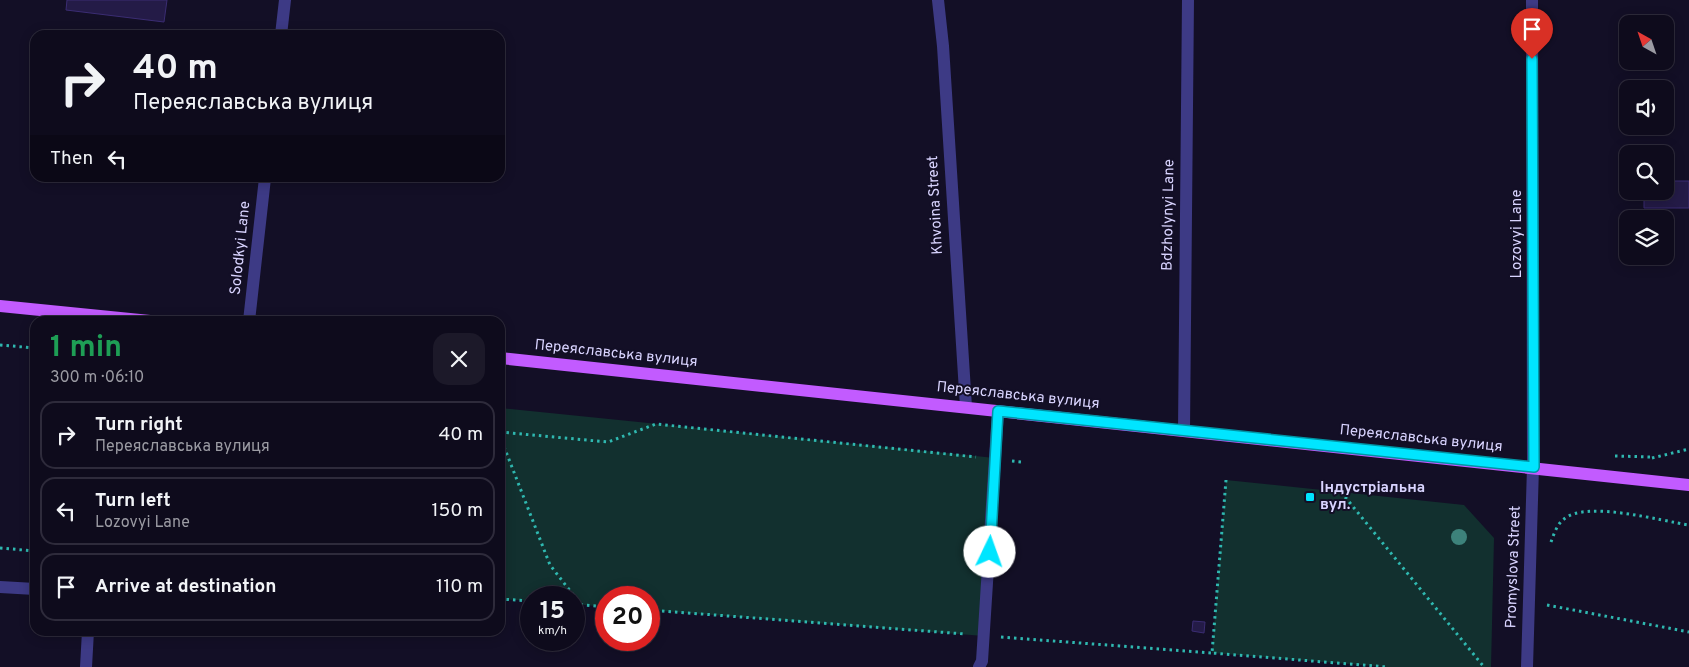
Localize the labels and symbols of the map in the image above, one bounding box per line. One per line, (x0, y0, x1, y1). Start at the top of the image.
pin (1511, 8, 1553, 59)
north arrow (1619, 15, 1674, 70)
street label: Khvoina Street (924, 155, 948, 255)
street label: Bdzholynyi Lane (1159, 159, 1179, 271)
street label: Lozovyi Lane (1508, 190, 1527, 278)
street label: Solodkyi Lane (227, 200, 255, 296)
street label: Переяславська вулиця (534, 336, 698, 372)
street label: Переяславська вулиця (936, 378, 1100, 414)
street label: Переяславська вулиця (1339, 421, 1503, 457)
place label: Індустріальна вул. (1320, 479, 1425, 515)
marker: Індустріальна вул. (1304, 491, 1316, 503)
street label: Promyslova Street (1502, 505, 1526, 629)
position arrow (963, 525, 1015, 577)
speed limit sign: 20 (595, 586, 660, 651)

